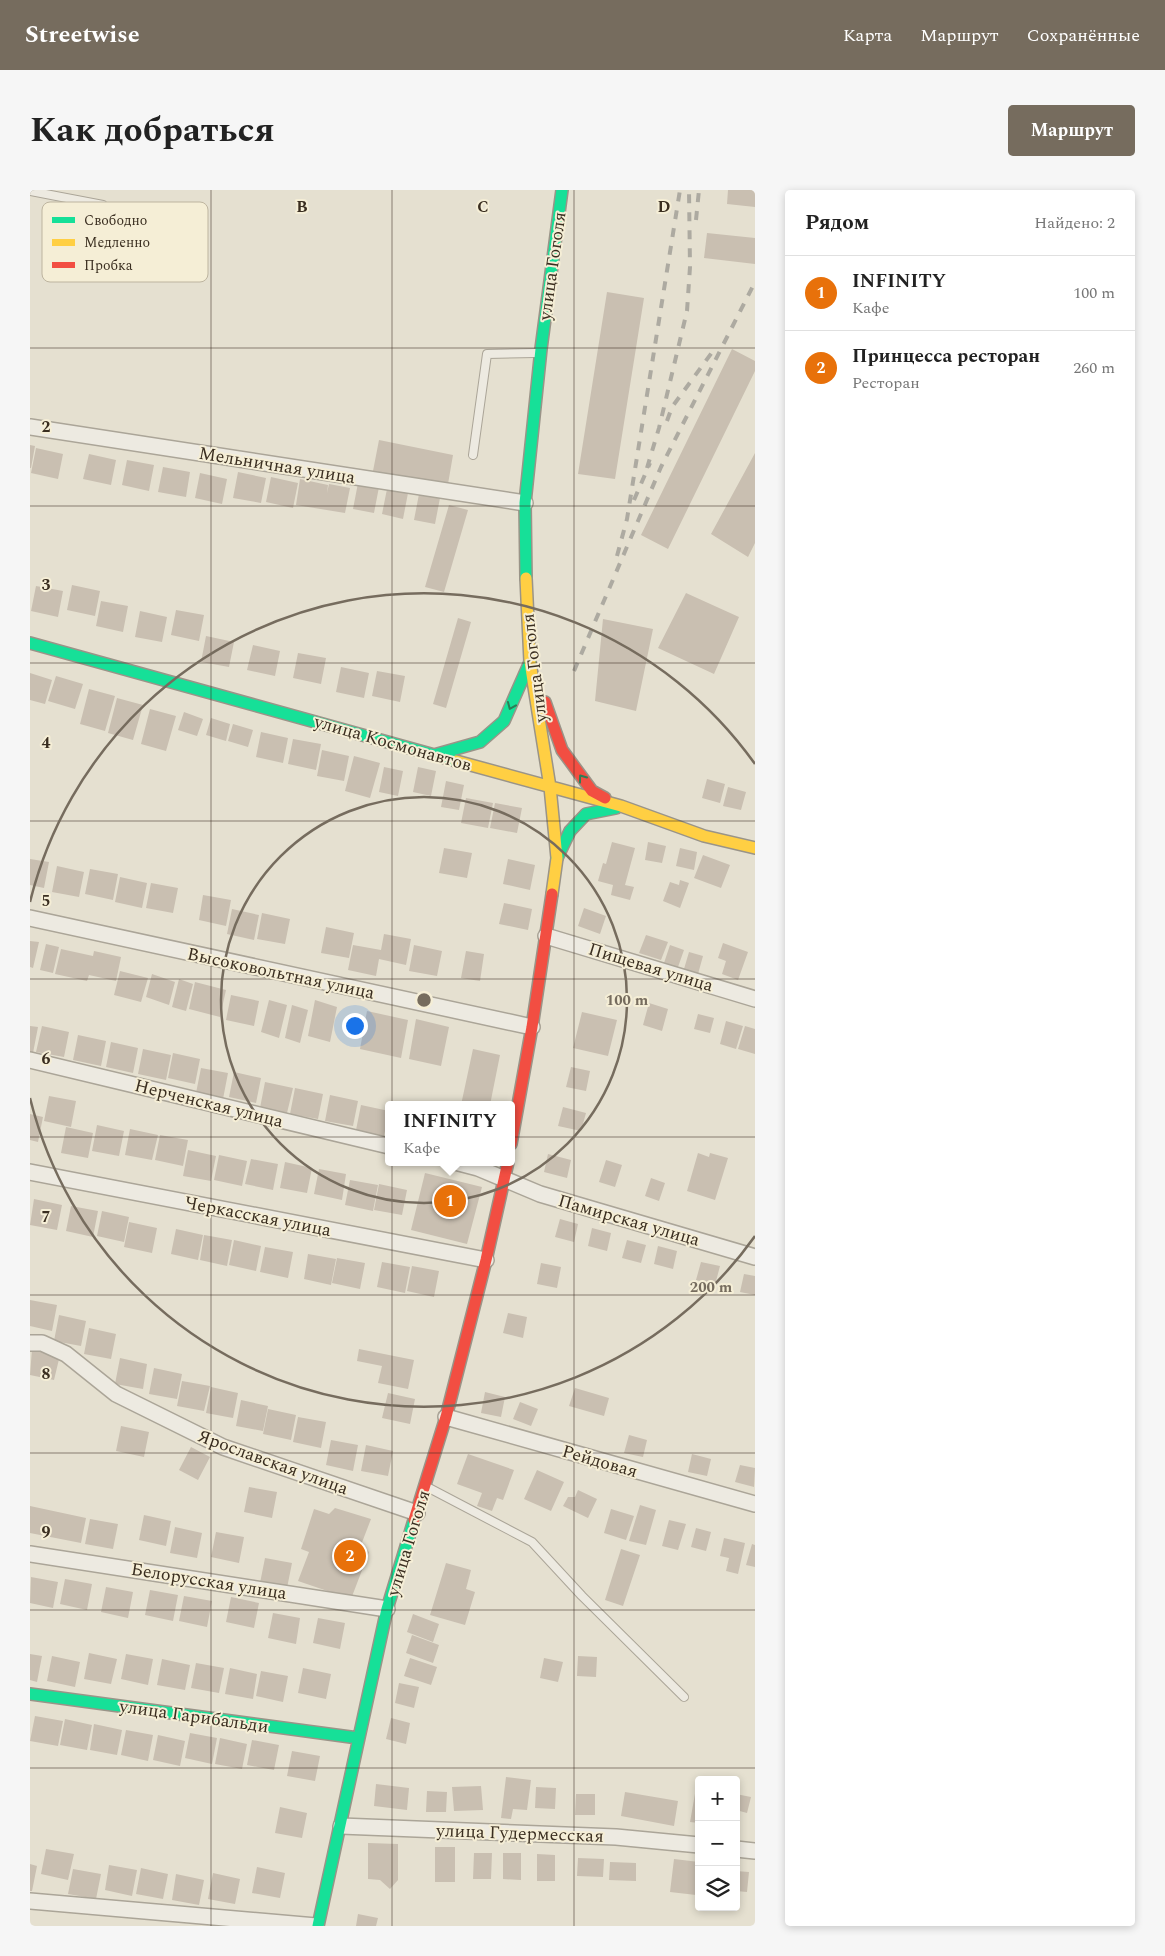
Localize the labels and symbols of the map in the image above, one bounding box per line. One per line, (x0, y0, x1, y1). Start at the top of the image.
text: B (296, 195, 308, 219)
text: C (477, 195, 489, 219)
text: D (658, 195, 671, 219)
legend (42, 202, 208, 282)
text: Свободно (84, 210, 147, 231)
street label: улица Гоголя (531, 210, 573, 323)
text: Медленно (84, 232, 150, 253)
text: Пробка (84, 255, 133, 276)
text: 2 (42, 415, 51, 439)
street label: Мельничная улица (197, 440, 357, 491)
text: 3 (42, 573, 51, 597)
street label: улица Гоголя (514, 612, 555, 725)
one-way arrow (506, 701, 517, 710)
street label: улица Космонавтов (310, 708, 475, 779)
text: 4 (42, 731, 51, 755)
one-way arrow (580, 775, 588, 784)
text: 5 (42, 889, 50, 913)
street label: Пищевая улица (585, 936, 717, 999)
street label: Высоковольтная улица (185, 940, 377, 1007)
text: 100 m (606, 989, 649, 1012)
centre of rings (415, 991, 433, 1009)
your location (342, 1013, 368, 1039)
text: 6 (42, 1047, 51, 1071)
street label: Нерченская улица (132, 1072, 286, 1135)
pin: 1 (434, 1182, 466, 1220)
street label: Памирская улица (555, 1187, 703, 1254)
street label: Черкасская улица (182, 1189, 334, 1244)
text: 7 (42, 1205, 51, 1229)
text: 200 m (690, 1276, 733, 1299)
text: 8 (42, 1362, 51, 1386)
street label: Ярославская улица (194, 1423, 352, 1502)
street label: Рейдовая (559, 1438, 641, 1485)
street label: улица Гоголя (379, 1487, 437, 1600)
text: 9 (42, 1520, 51, 1544)
pin: 2 (334, 1537, 366, 1575)
street label: Белорусская улица (129, 1556, 289, 1607)
street label: улица Гарибальди (117, 1693, 270, 1740)
street label: улица Гудермесская (435, 1817, 604, 1850)

